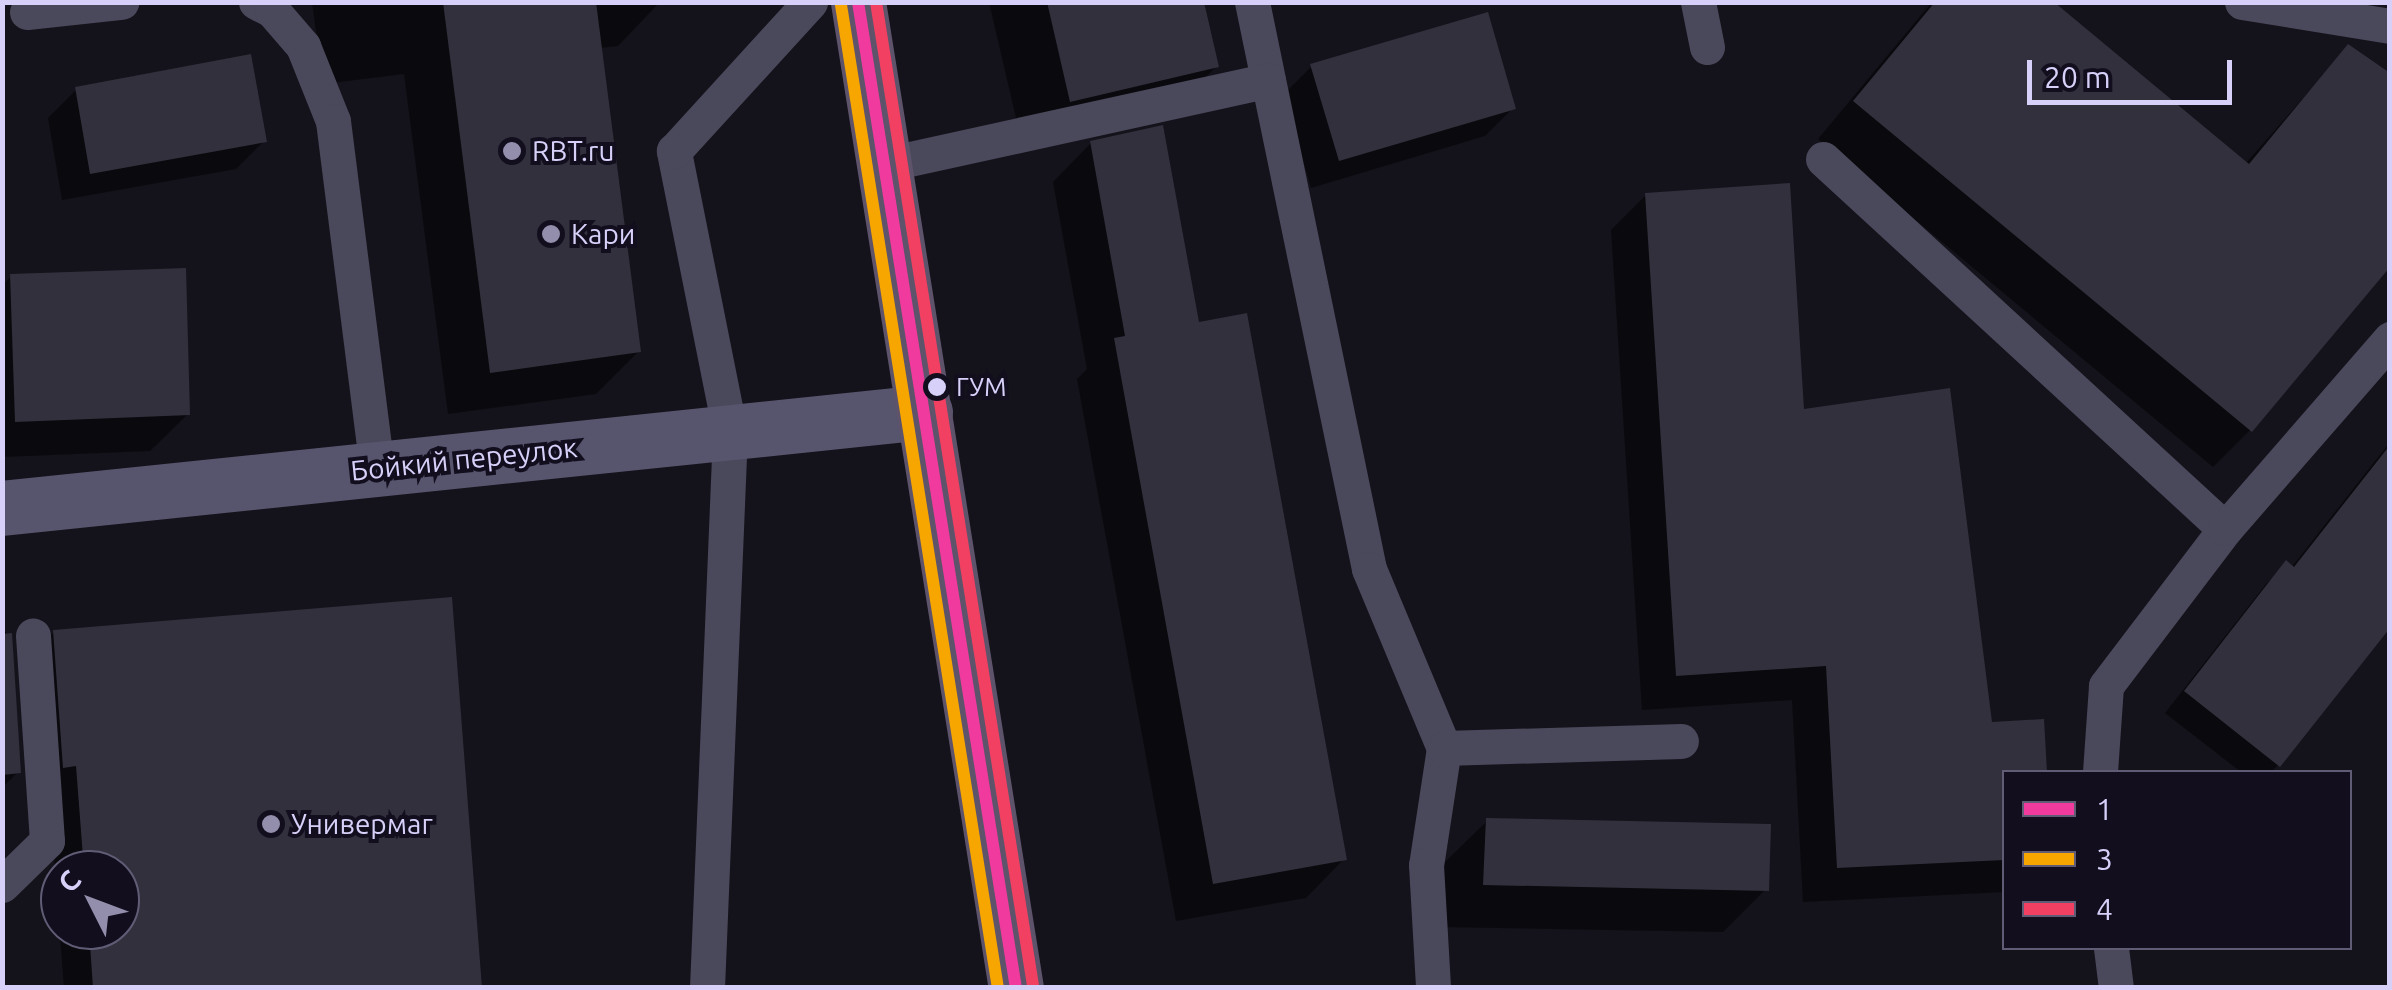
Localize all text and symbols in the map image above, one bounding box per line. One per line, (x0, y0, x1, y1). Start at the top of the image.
scale bar (2032, 40, 2237, 102)
text: 20 m (2044, 60, 2111, 94)
place label: RBT.ru (532, 134, 614, 168)
marker: RBT.ru (501, 140, 523, 162)
place label: Кари (571, 217, 635, 251)
marker: Кари (540, 223, 562, 245)
place label: ГУМ (956, 371, 1006, 403)
marker: ГУМ (927, 377, 947, 397)
street label: Бойкий переулок (349, 430, 579, 488)
legend (2002, 770, 2352, 950)
text: 1 (2096, 792, 2113, 826)
place label: Универмаг (291, 807, 433, 841)
marker: Универмаг (260, 813, 282, 835)
text: 3 (2096, 842, 2113, 876)
north arrow (40, 850, 140, 950)
text: С (51, 864, 86, 898)
text: 4 (2096, 892, 2113, 926)

